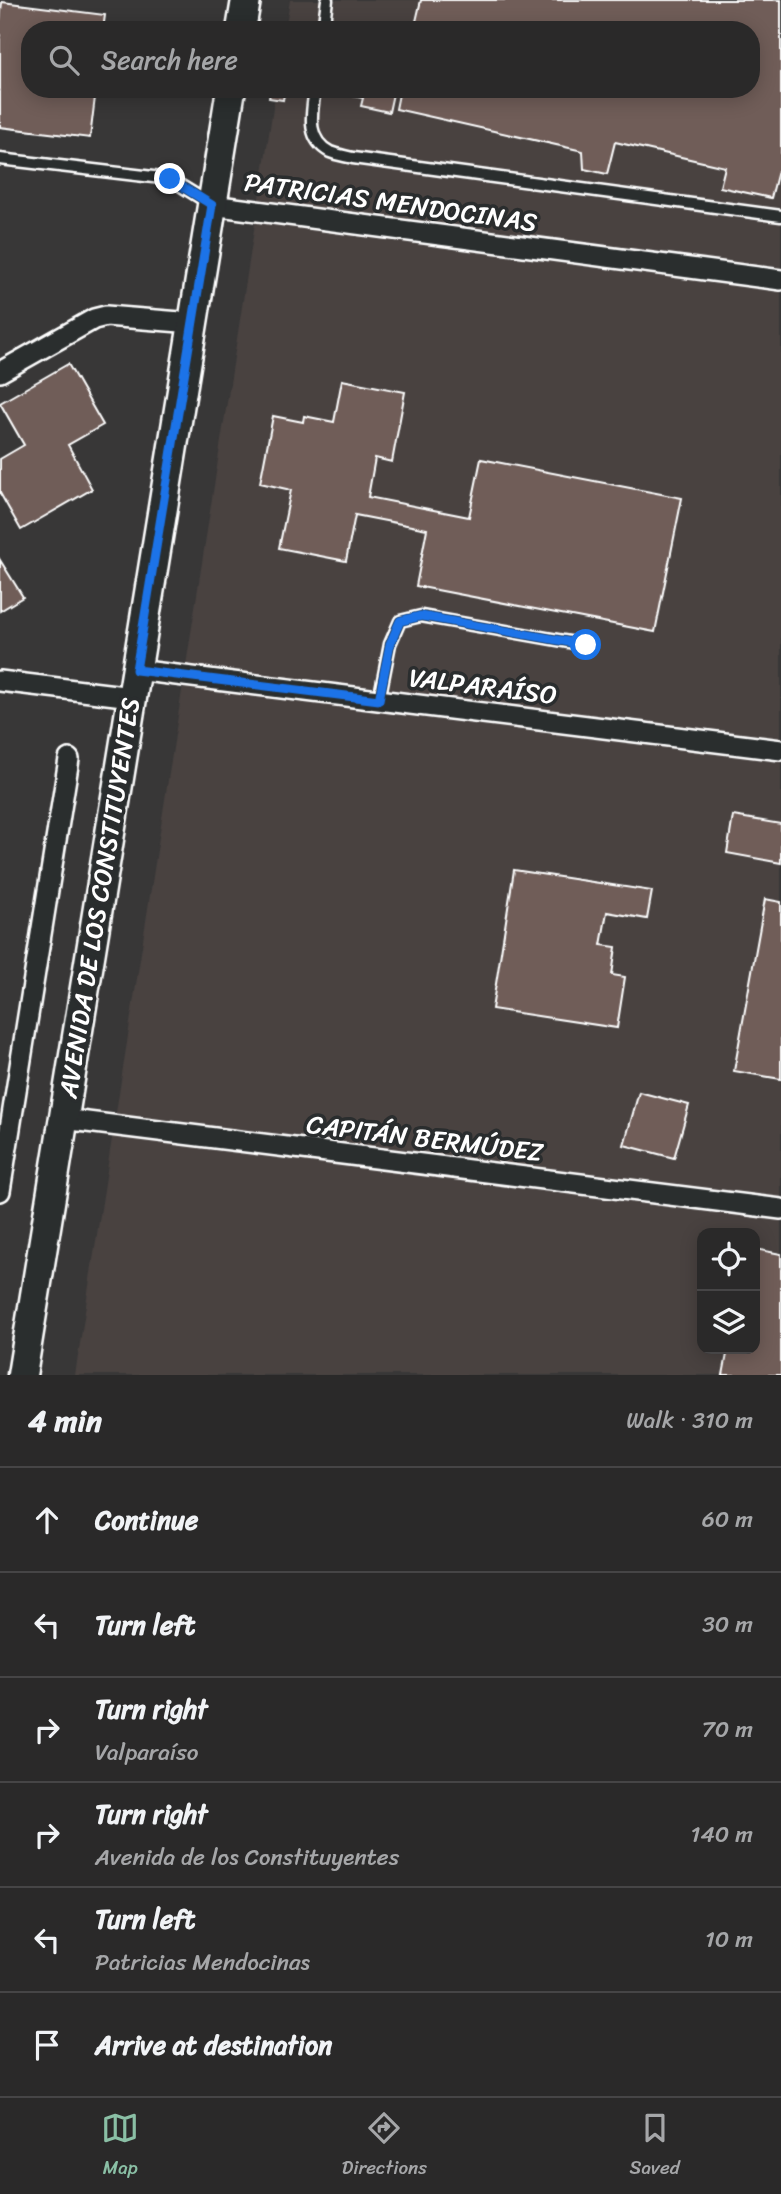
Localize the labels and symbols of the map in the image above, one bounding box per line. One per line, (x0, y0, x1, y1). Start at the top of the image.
street label: PATRICIAS MENDOCINAS (242, 159, 540, 245)
route end (154, 163, 185, 194)
route start (570, 629, 601, 660)
street label: VALPARAÍSO (406, 654, 560, 718)
street label: AVENIDA DE LOS CONSTITUYENTES (44, 695, 153, 1102)
street label: CAPITÁN BERMÚDEZ (304, 1101, 546, 1175)

